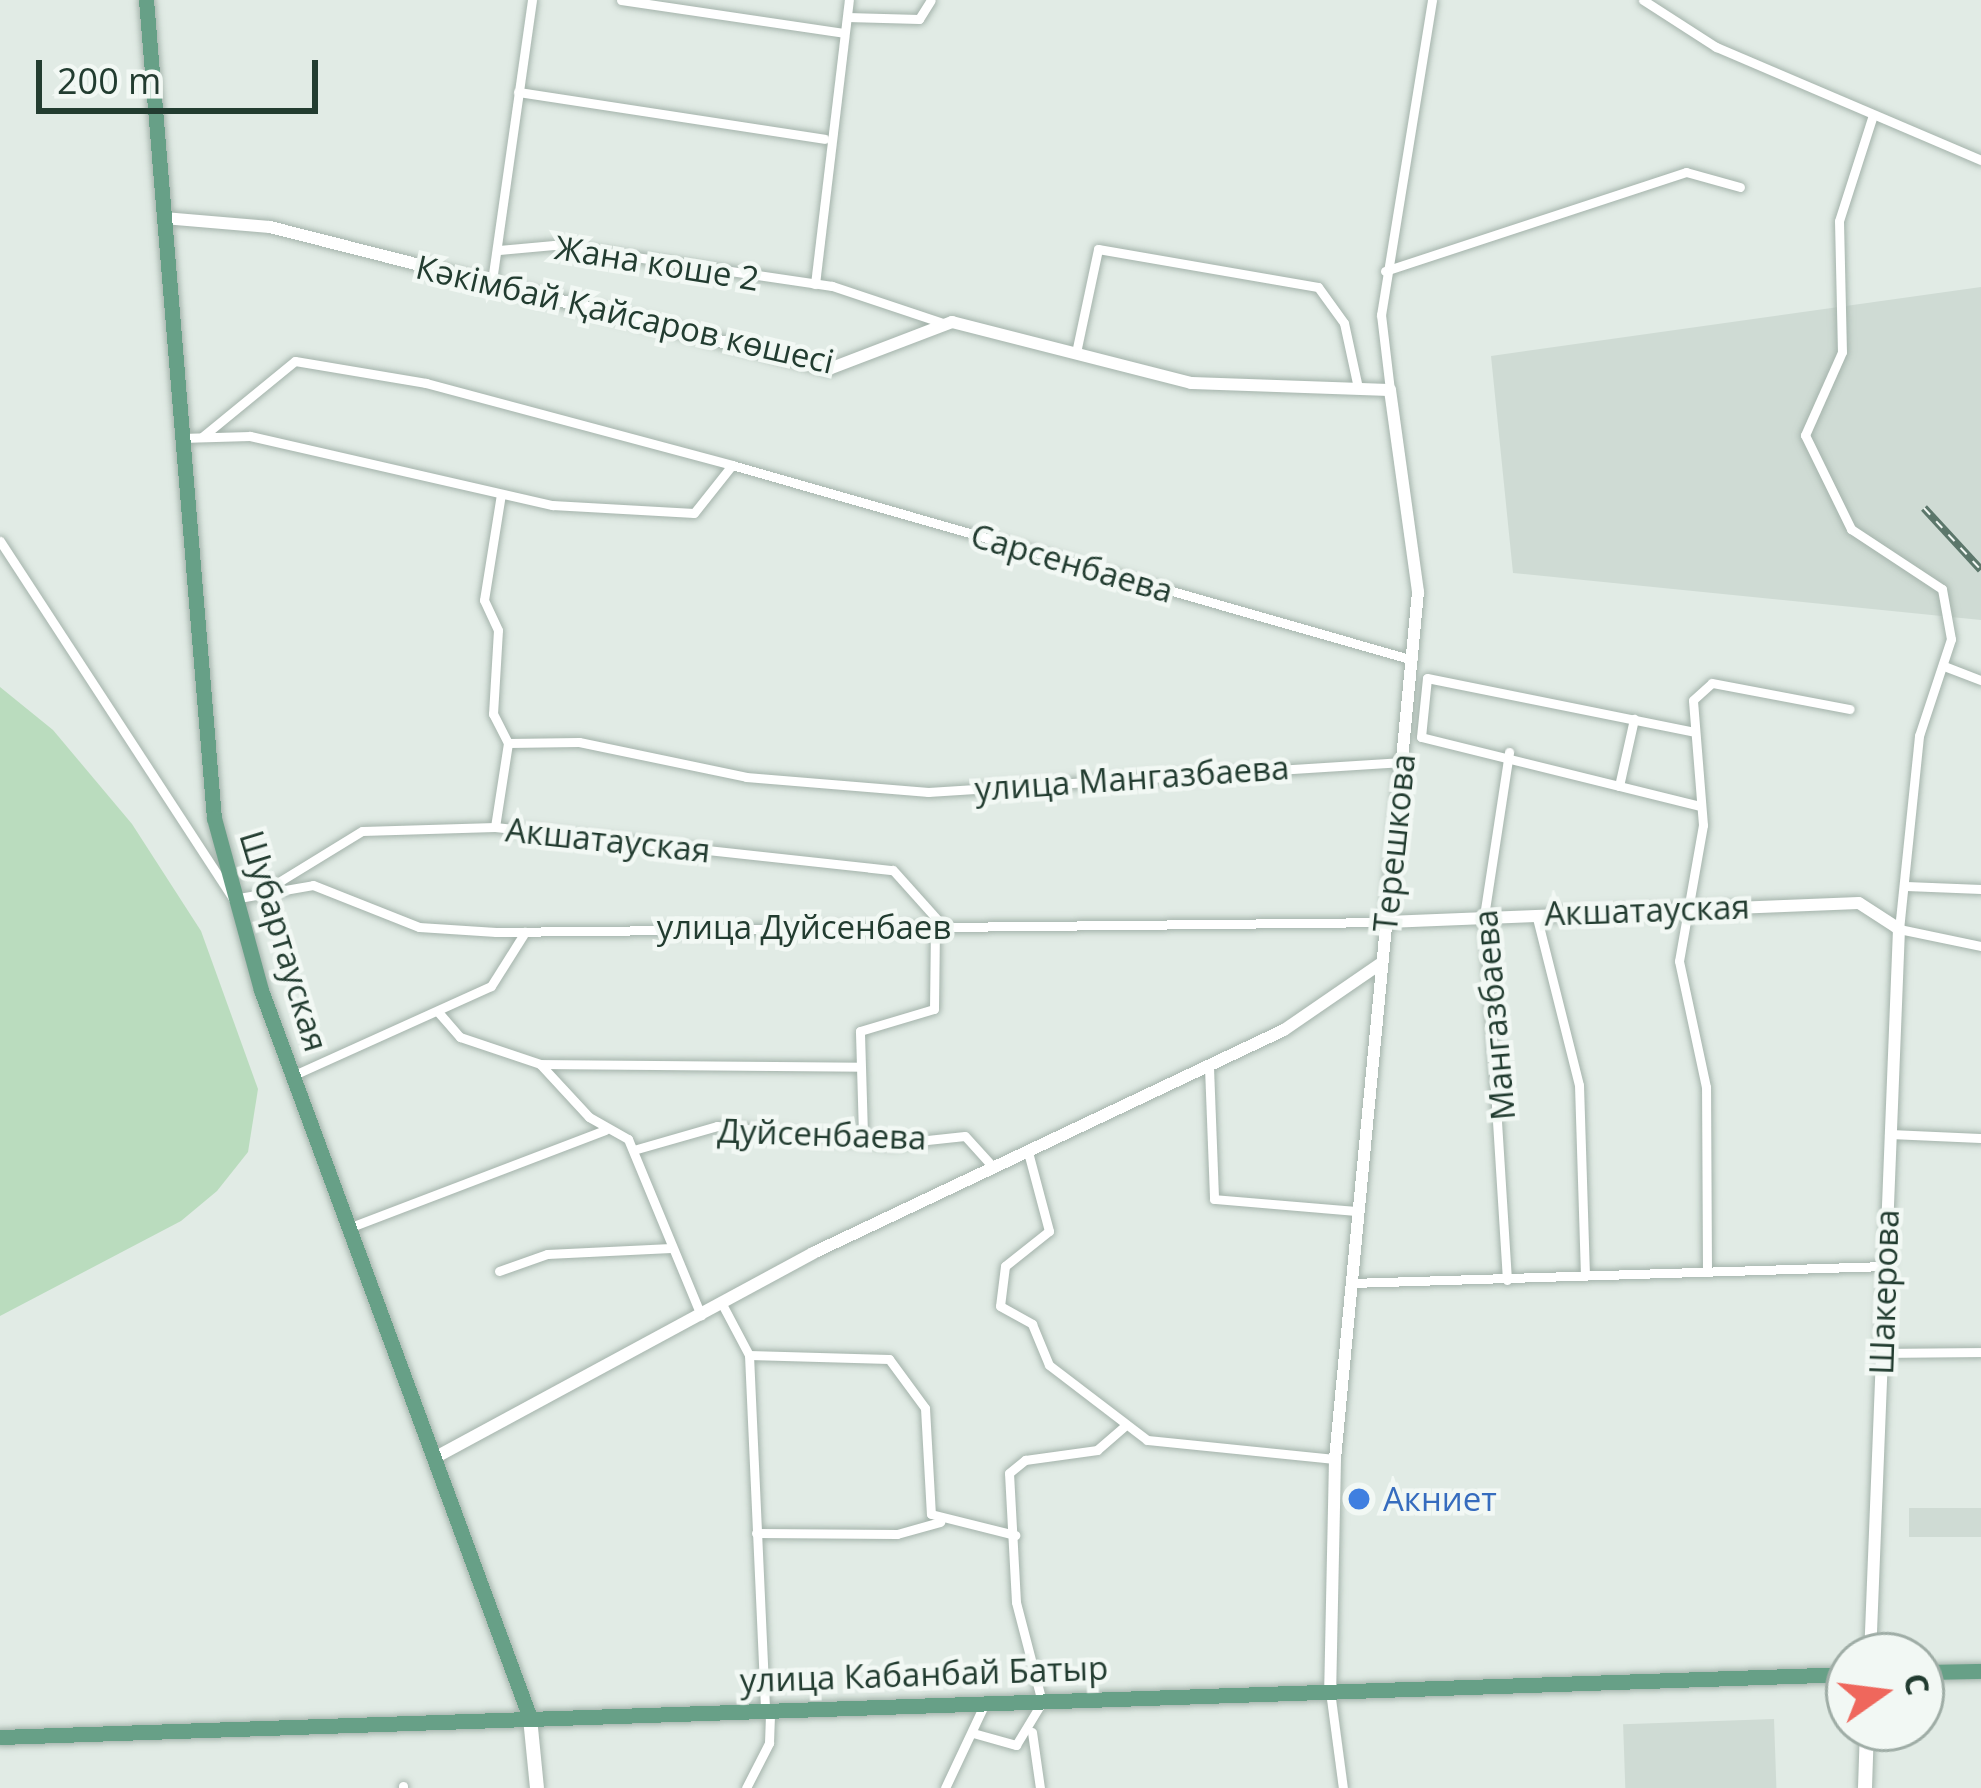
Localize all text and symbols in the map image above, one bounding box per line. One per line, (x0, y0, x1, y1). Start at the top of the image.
scale bar (42, 36, 324, 110)
text: 200 m (57, 56, 161, 105)
street label: Жана коше 2 (552, 227, 762, 299)
street label: Кәкімбай Қайсаров көшесі (412, 247, 838, 381)
street label: Сарсенбаева (966, 515, 1178, 611)
street label: улица Мангазбаева (973, 747, 1291, 809)
street label: Терешкова (1365, 752, 1423, 934)
street label: Акшатауская (504, 810, 712, 870)
street label: Шубартауская (232, 826, 336, 1056)
street label: Акшатауская (1544, 887, 1750, 933)
street label: улица Дуйсенбаев (657, 907, 951, 947)
street label: Мангазбаева (1465, 908, 1523, 1122)
street label: Дуйсенбаева (717, 1111, 927, 1157)
street label: Шакерова (1861, 1209, 1907, 1375)
place label: Акниет (1383, 1479, 1497, 1519)
marker: Акниет (1346, 1486, 1372, 1512)
north arrow (1825, 1632, 1945, 1752)
street label: улица Кабанбай Батыр (739, 1648, 1109, 1700)
text: С (1893, 1668, 1942, 1700)

